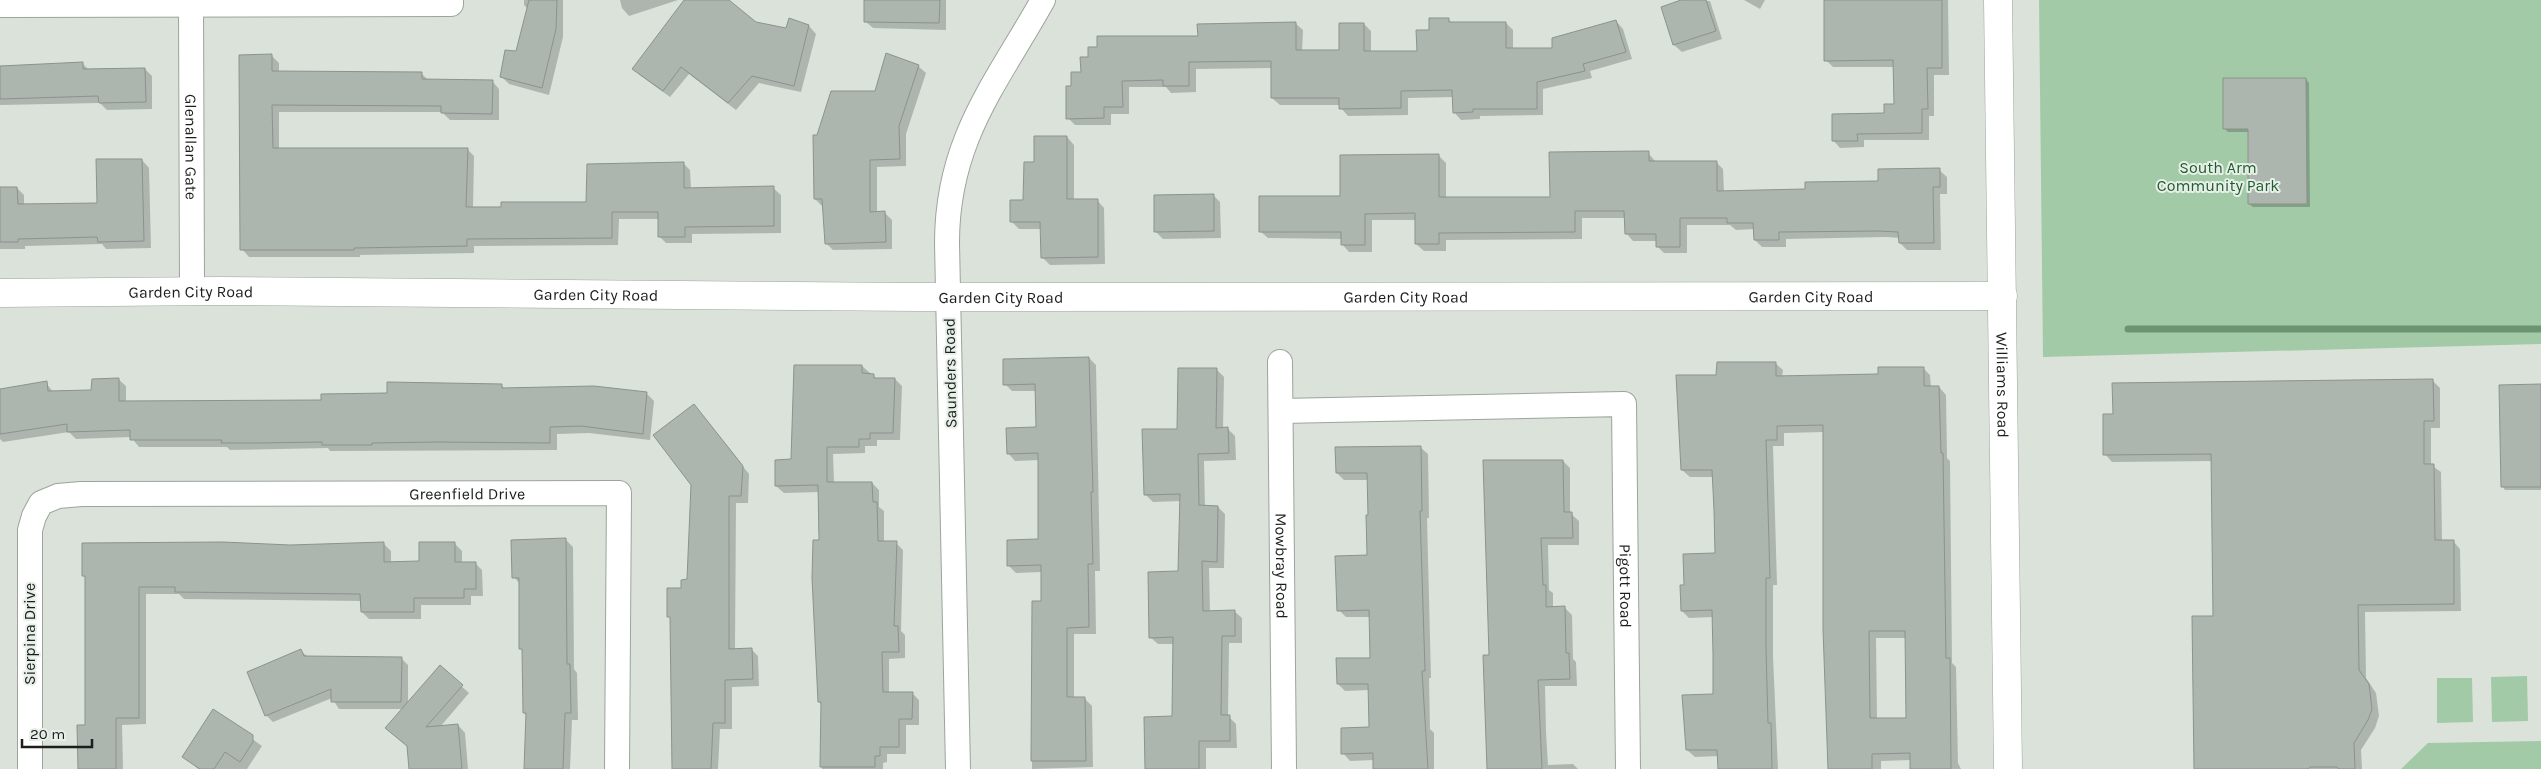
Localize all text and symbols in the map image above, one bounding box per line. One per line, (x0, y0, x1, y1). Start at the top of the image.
street label: Glenallan Gate (182, 94, 201, 200)
park label: South Arm Community Park (2157, 158, 2279, 195)
street label: Garden City Road (128, 281, 253, 301)
street label: Garden City Road (533, 284, 658, 304)
street label: Garden City Road (939, 287, 1063, 306)
street label: Garden City Road (1344, 287, 1468, 306)
street label: Garden City Road (1749, 287, 1873, 306)
street label: Saunders Road (940, 318, 960, 428)
street label: Williams Road (1993, 332, 2013, 438)
street label: Greenfield Drive (409, 484, 525, 503)
street label: Mowbray Road (1272, 513, 1292, 619)
street label: Pigott Road (1616, 544, 1636, 628)
street label: Sierpina Drive (20, 583, 39, 685)
scale bar (22, 716, 92, 748)
text: 20 m (30, 725, 65, 743)

